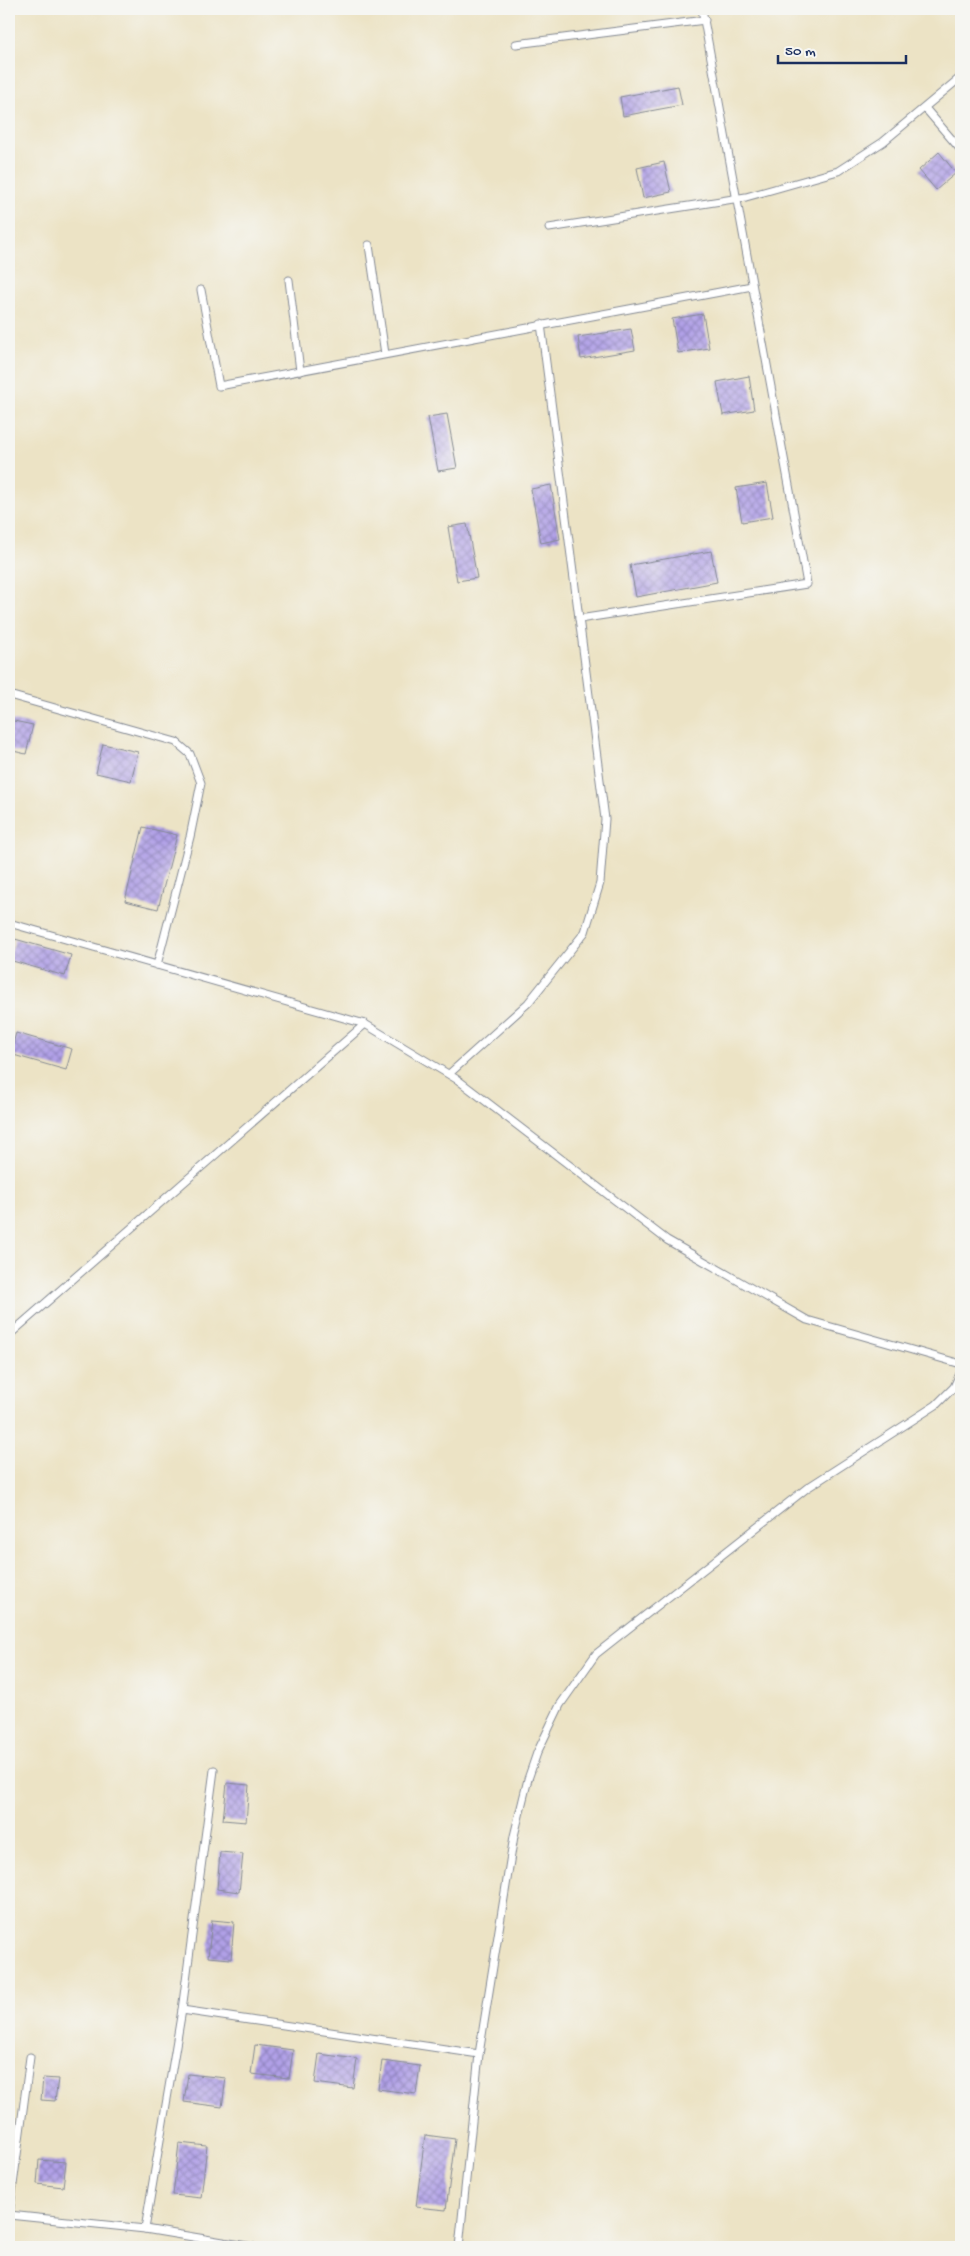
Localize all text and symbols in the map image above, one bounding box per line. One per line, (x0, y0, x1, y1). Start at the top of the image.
scale bar (778, 32, 905, 64)
text: 50 m (785, 43, 816, 61)

